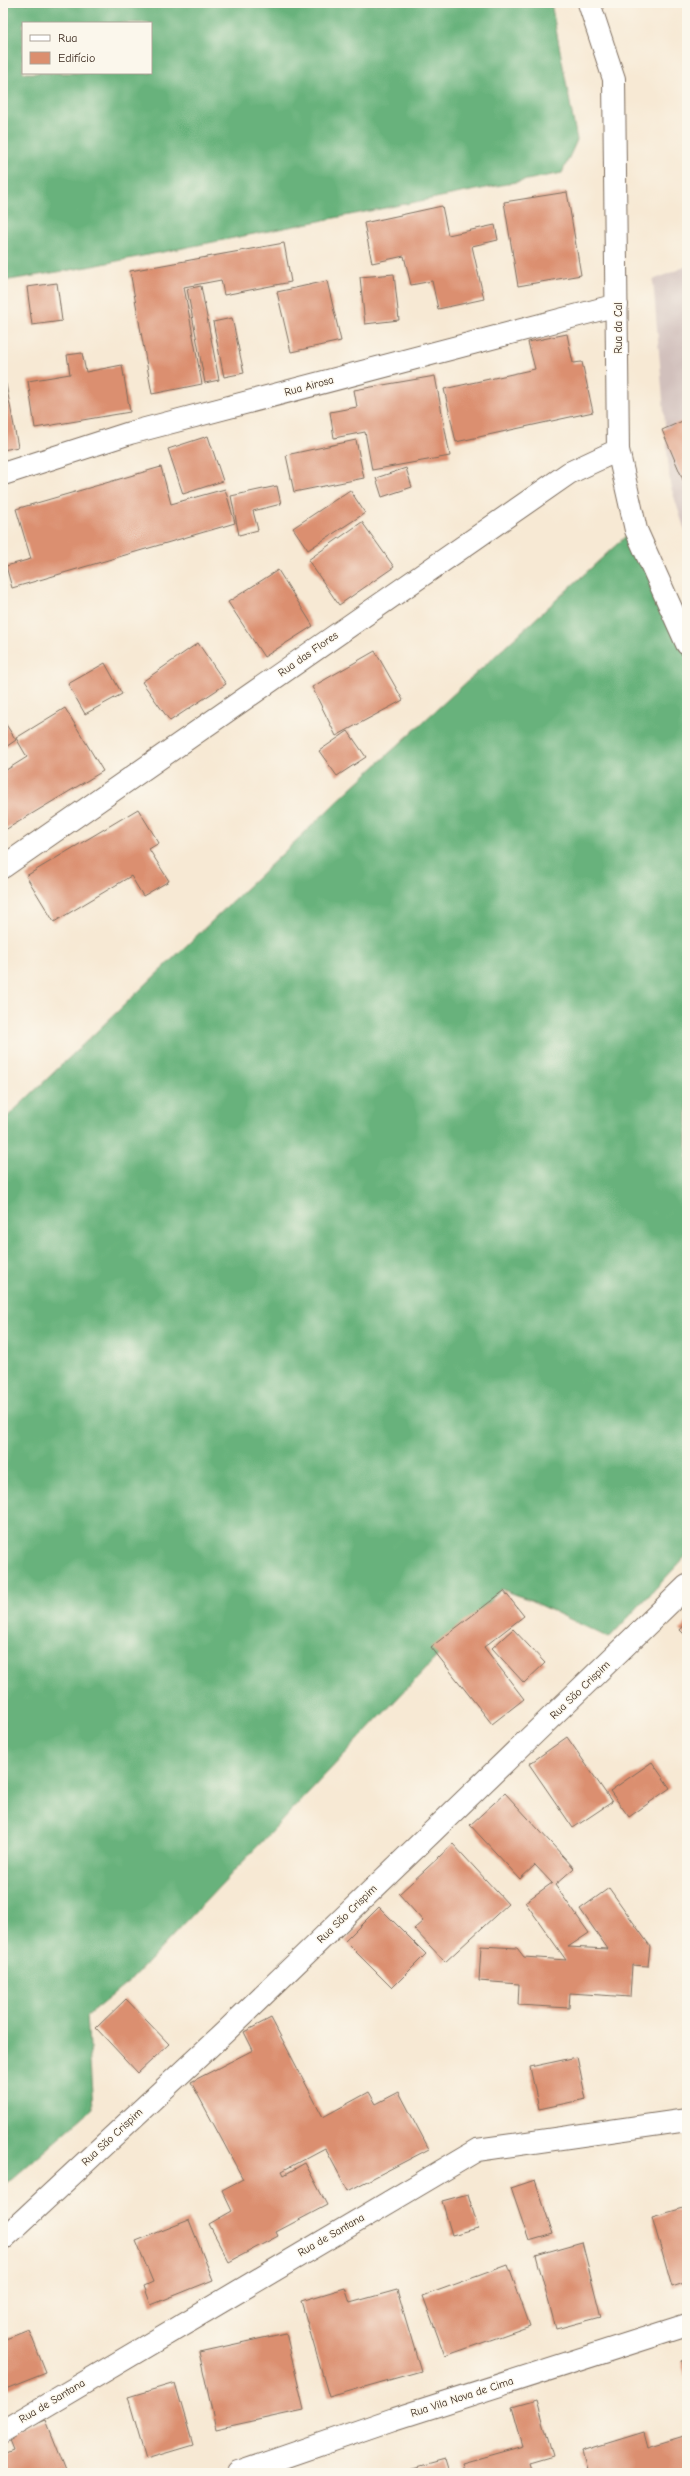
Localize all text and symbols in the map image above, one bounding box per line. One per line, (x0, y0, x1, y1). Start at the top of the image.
legend (22, 22, 152, 74)
text: Rua (58, 31, 77, 45)
text: Edifício (58, 51, 95, 65)
street label: Rua da Cal (612, 302, 625, 354)
street label: Rua Airosa (283, 373, 335, 399)
street label: Rua das Flores (276, 628, 341, 679)
street label: Rua São Crispim (547, 1658, 613, 1722)
street label: Rua São Crispim (314, 1882, 380, 1946)
street label: Rua São Crispim (79, 2106, 145, 2168)
street label: Rua de Santana (295, 2211, 367, 2259)
street label: Rua Vila Nova de Cima (409, 2374, 515, 2420)
street label: Rua de Santana (17, 2376, 87, 2426)

